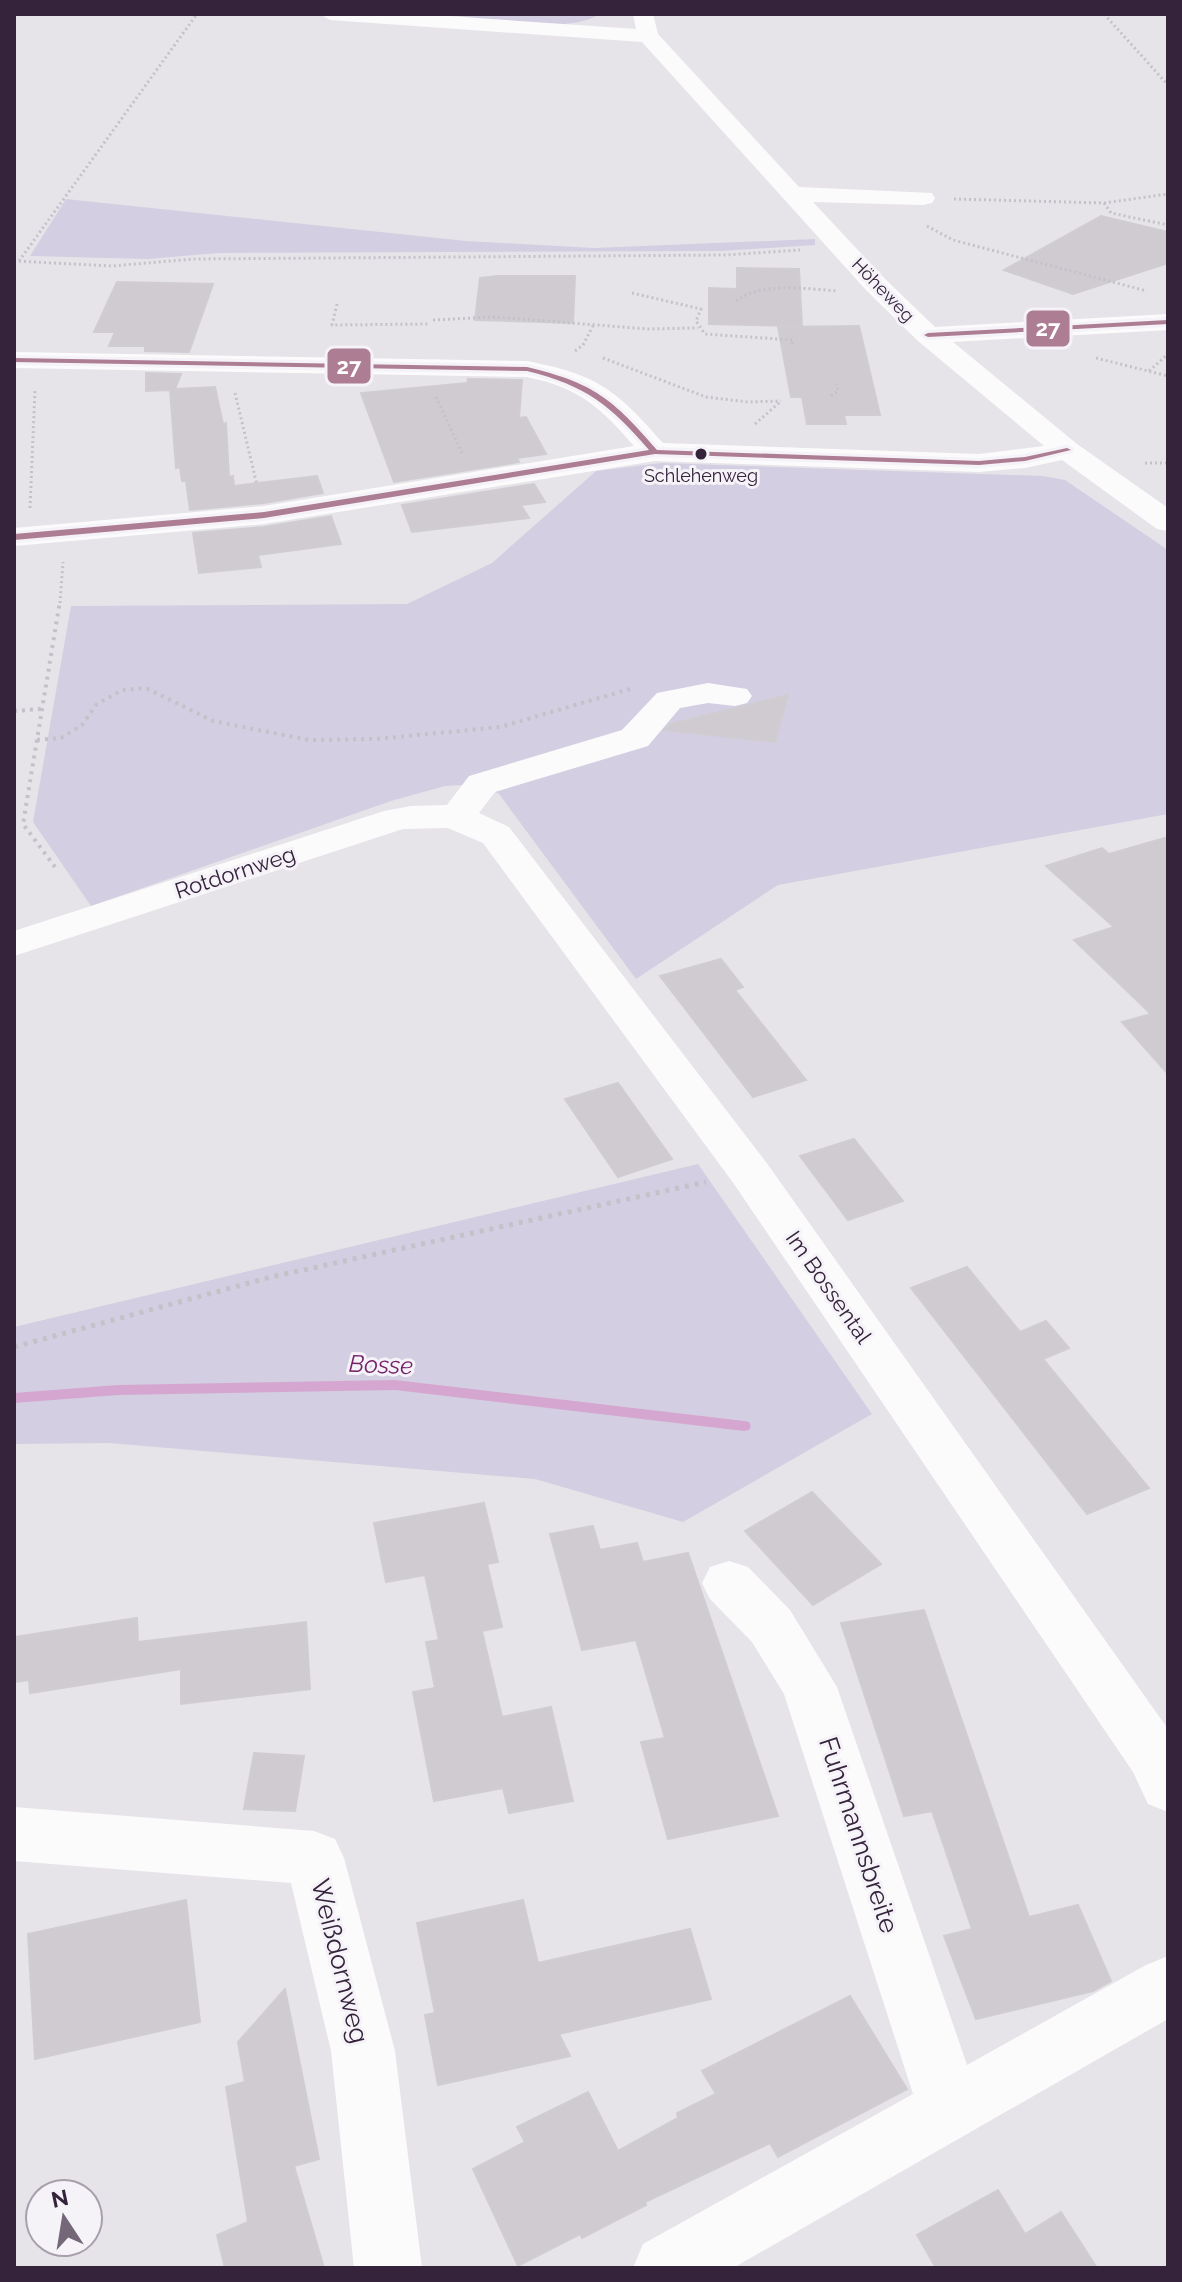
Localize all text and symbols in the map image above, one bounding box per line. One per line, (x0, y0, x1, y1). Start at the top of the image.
street label: Höheweg (848, 253, 919, 326)
line badge: 27 (1025, 309, 1071, 348)
text: 27 (1036, 315, 1061, 341)
line badge: 27 (326, 347, 372, 385)
text: 27 (337, 353, 362, 379)
marker: Schlehenweg (693, 446, 709, 462)
place label: Schlehenweg (644, 465, 758, 486)
street label: Rotdornweg (171, 840, 299, 904)
street label: Im Bossental (781, 1226, 877, 1348)
water label: Bosse (348, 1349, 414, 1380)
street label: Fuhrmannsbreite (813, 1733, 905, 1937)
street label: Weißdornweg (305, 1876, 375, 2046)
north arrow (24, 2178, 104, 2258)
text: N (49, 2184, 71, 2213)

